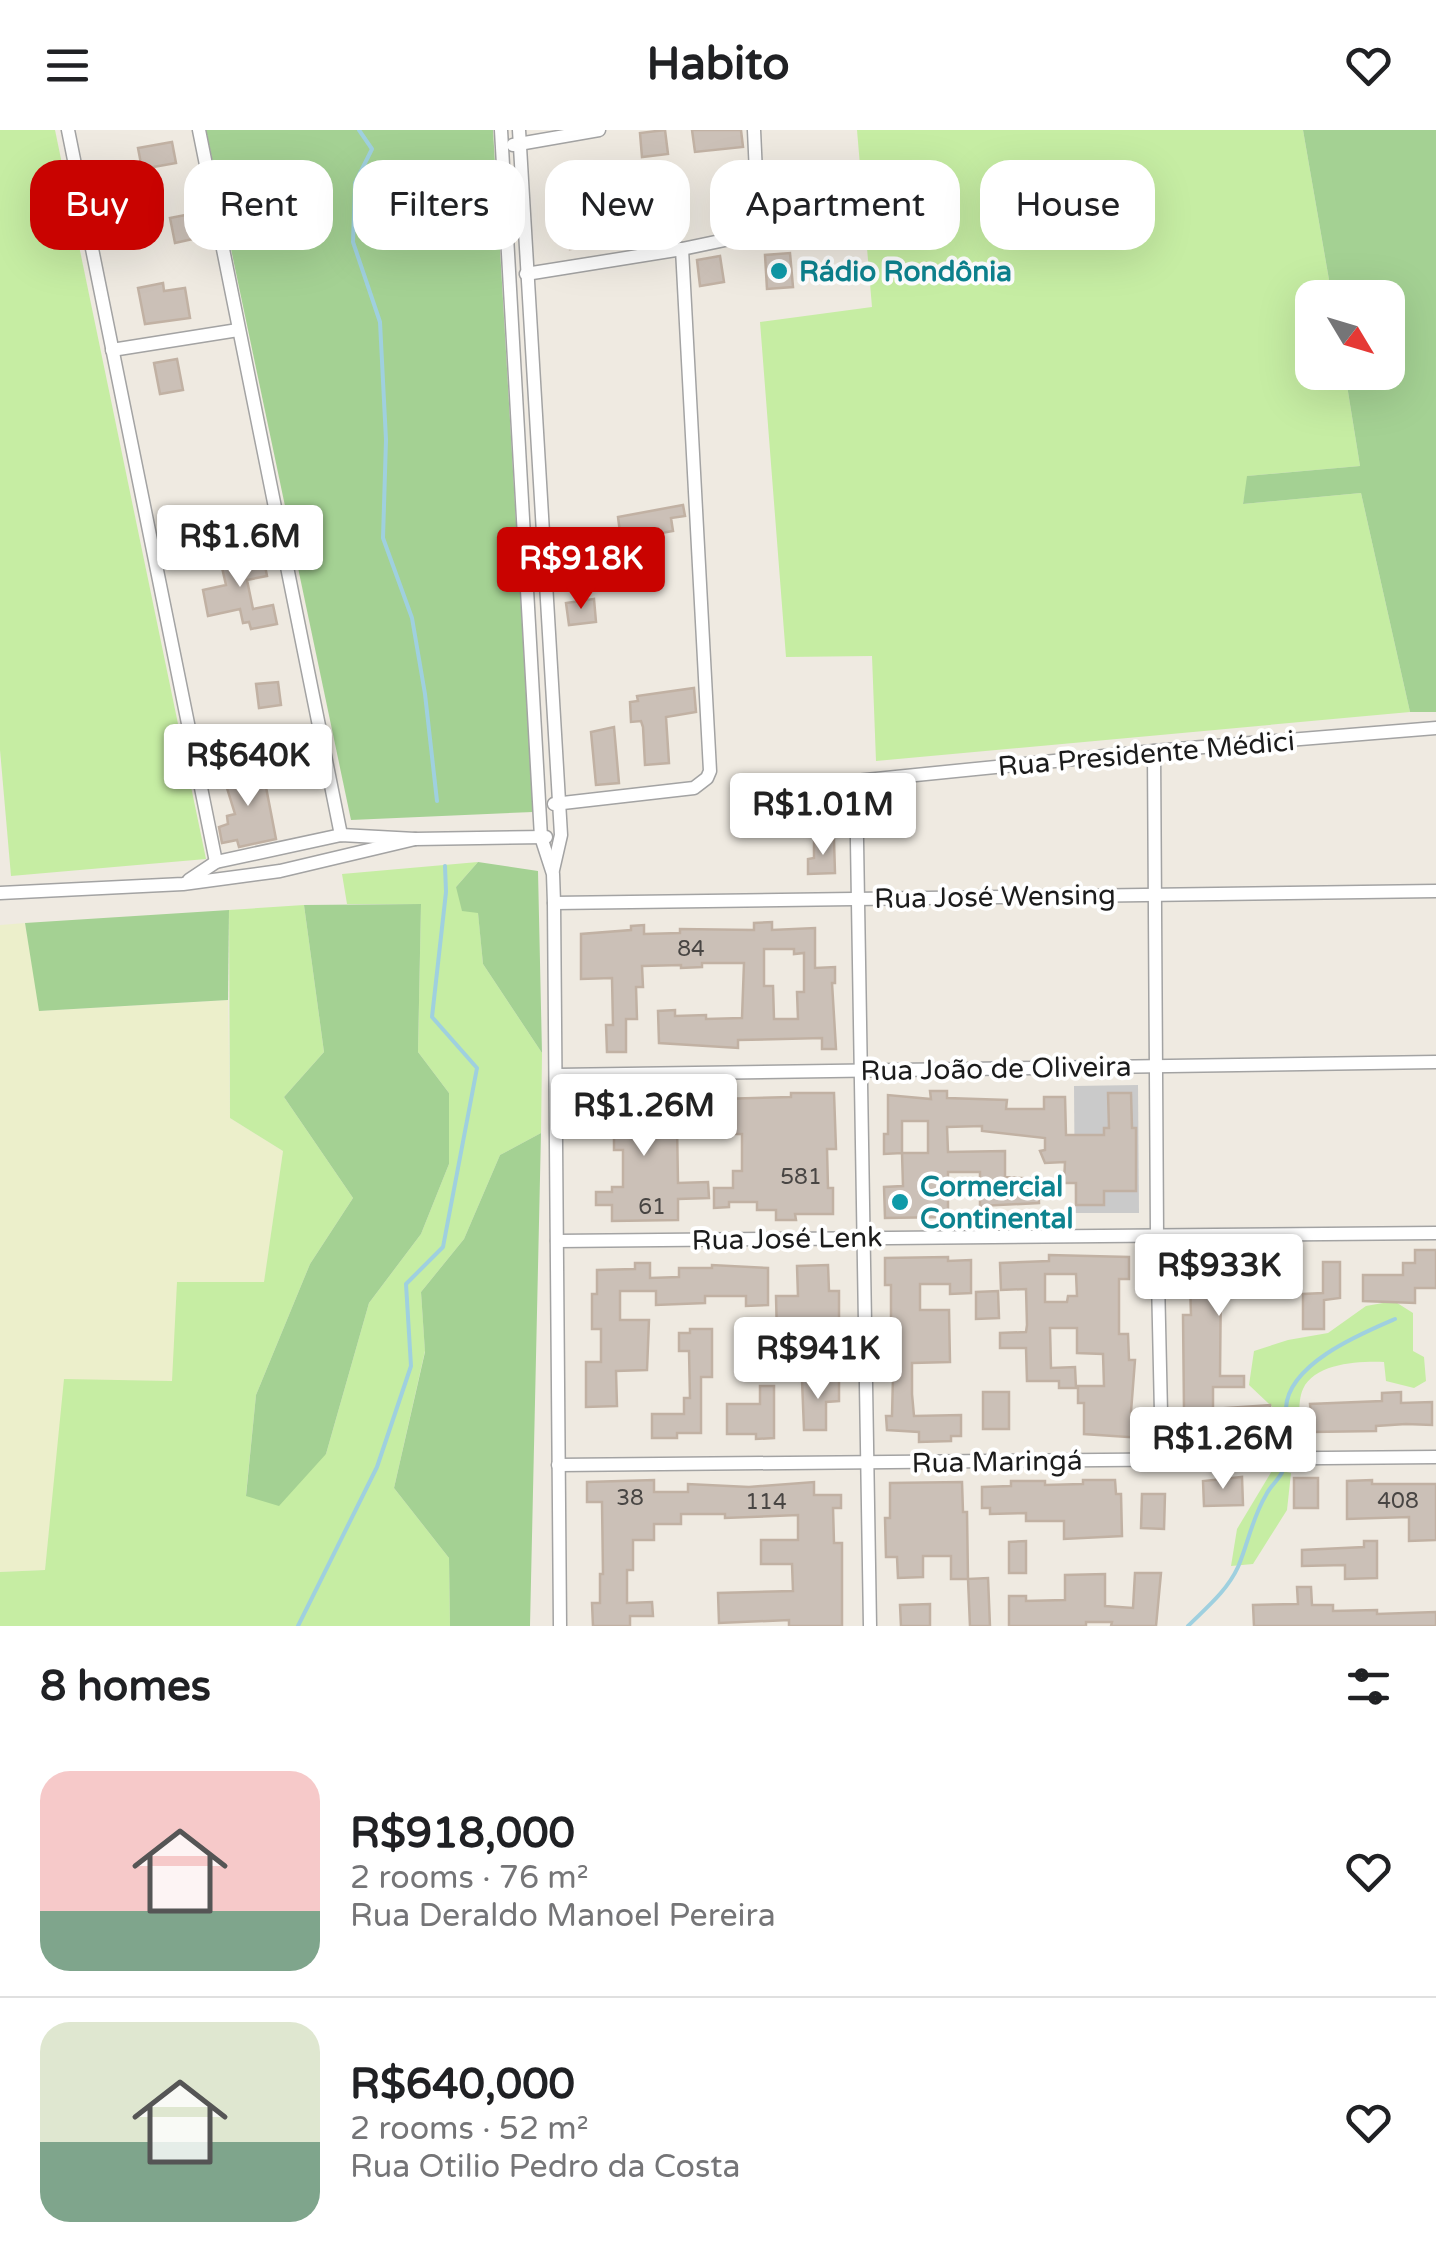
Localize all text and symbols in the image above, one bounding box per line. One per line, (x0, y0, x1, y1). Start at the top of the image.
icon: menu (40, 38, 95, 93)
text: Habito (646, 38, 790, 92)
icon: heart (1341, 38, 1396, 93)
chip: Buy (30, 160, 164, 250)
chip: Rent (184, 160, 333, 250)
chip: Filters (353, 160, 525, 250)
chip: New (545, 160, 690, 250)
chip: Apartment (710, 160, 960, 250)
chip: House (980, 160, 1155, 250)
place label: Rádio Rondônia (799, 255, 1012, 289)
marker: Rádio Rondônia (768, 260, 790, 282)
north arrow (1295, 280, 1405, 390)
map controls (1295, 280, 1405, 390)
pin: R$1.6M (159, 505, 321, 590)
text: R$1.6M (179, 518, 301, 556)
pin: R$918K (500, 527, 662, 612)
text: R$918K (519, 540, 643, 578)
pin: R$640K (167, 724, 329, 809)
street label: Rua Presidente Médici (996, 724, 1296, 784)
text: R$640K (186, 737, 310, 775)
pin: R$1.01M (731, 773, 915, 858)
text: R$1.01M (752, 786, 894, 824)
street label: Rua José Wensing (874, 878, 1116, 916)
house number: 84 (677, 936, 705, 962)
street label: Rua João de Oliveira (860, 1050, 1132, 1088)
pin: R$1.26M (552, 1074, 736, 1159)
text: R$1.26M (573, 1087, 715, 1125)
house number: 581 (780, 1164, 822, 1190)
place label: Cormercial Continental (920, 1170, 1073, 1236)
marker: Cormercial Continental (889, 1191, 911, 1213)
house number: 61 (638, 1194, 666, 1220)
street label: Rua José Lenk (691, 1220, 883, 1258)
pin: R$933K (1138, 1234, 1300, 1319)
text: R$933K (1157, 1247, 1281, 1285)
pin: R$941K (737, 1317, 899, 1402)
text: R$941K (756, 1330, 880, 1368)
pin: R$1.26M (1131, 1407, 1315, 1492)
text: R$1.26M (1152, 1420, 1294, 1458)
street label: Rua Maringá (911, 1444, 1083, 1480)
house number: 38 (616, 1485, 644, 1511)
house number: 408 (1377, 1488, 1419, 1514)
house number: 114 (745, 1489, 787, 1515)
icon: filters (1341, 1659, 1396, 1714)
text: 8 homes (40, 1661, 211, 1712)
text: R$918,000 (350, 1808, 575, 1859)
icon: home (120, 1811, 240, 1931)
icon: heart (1341, 1844, 1396, 1899)
text: 2 rooms · 76 m² (350, 1859, 589, 1897)
text: Rua Deraldo Manoel Pereira (350, 1897, 776, 1935)
text: R$640,000 (350, 2059, 575, 2110)
icon: home (120, 2062, 240, 2182)
icon: heart (1341, 2095, 1396, 2150)
text: 2 rooms · 52 m² (350, 2110, 589, 2148)
text: Rua Otilio Pedro da Costa (350, 2148, 741, 2186)

